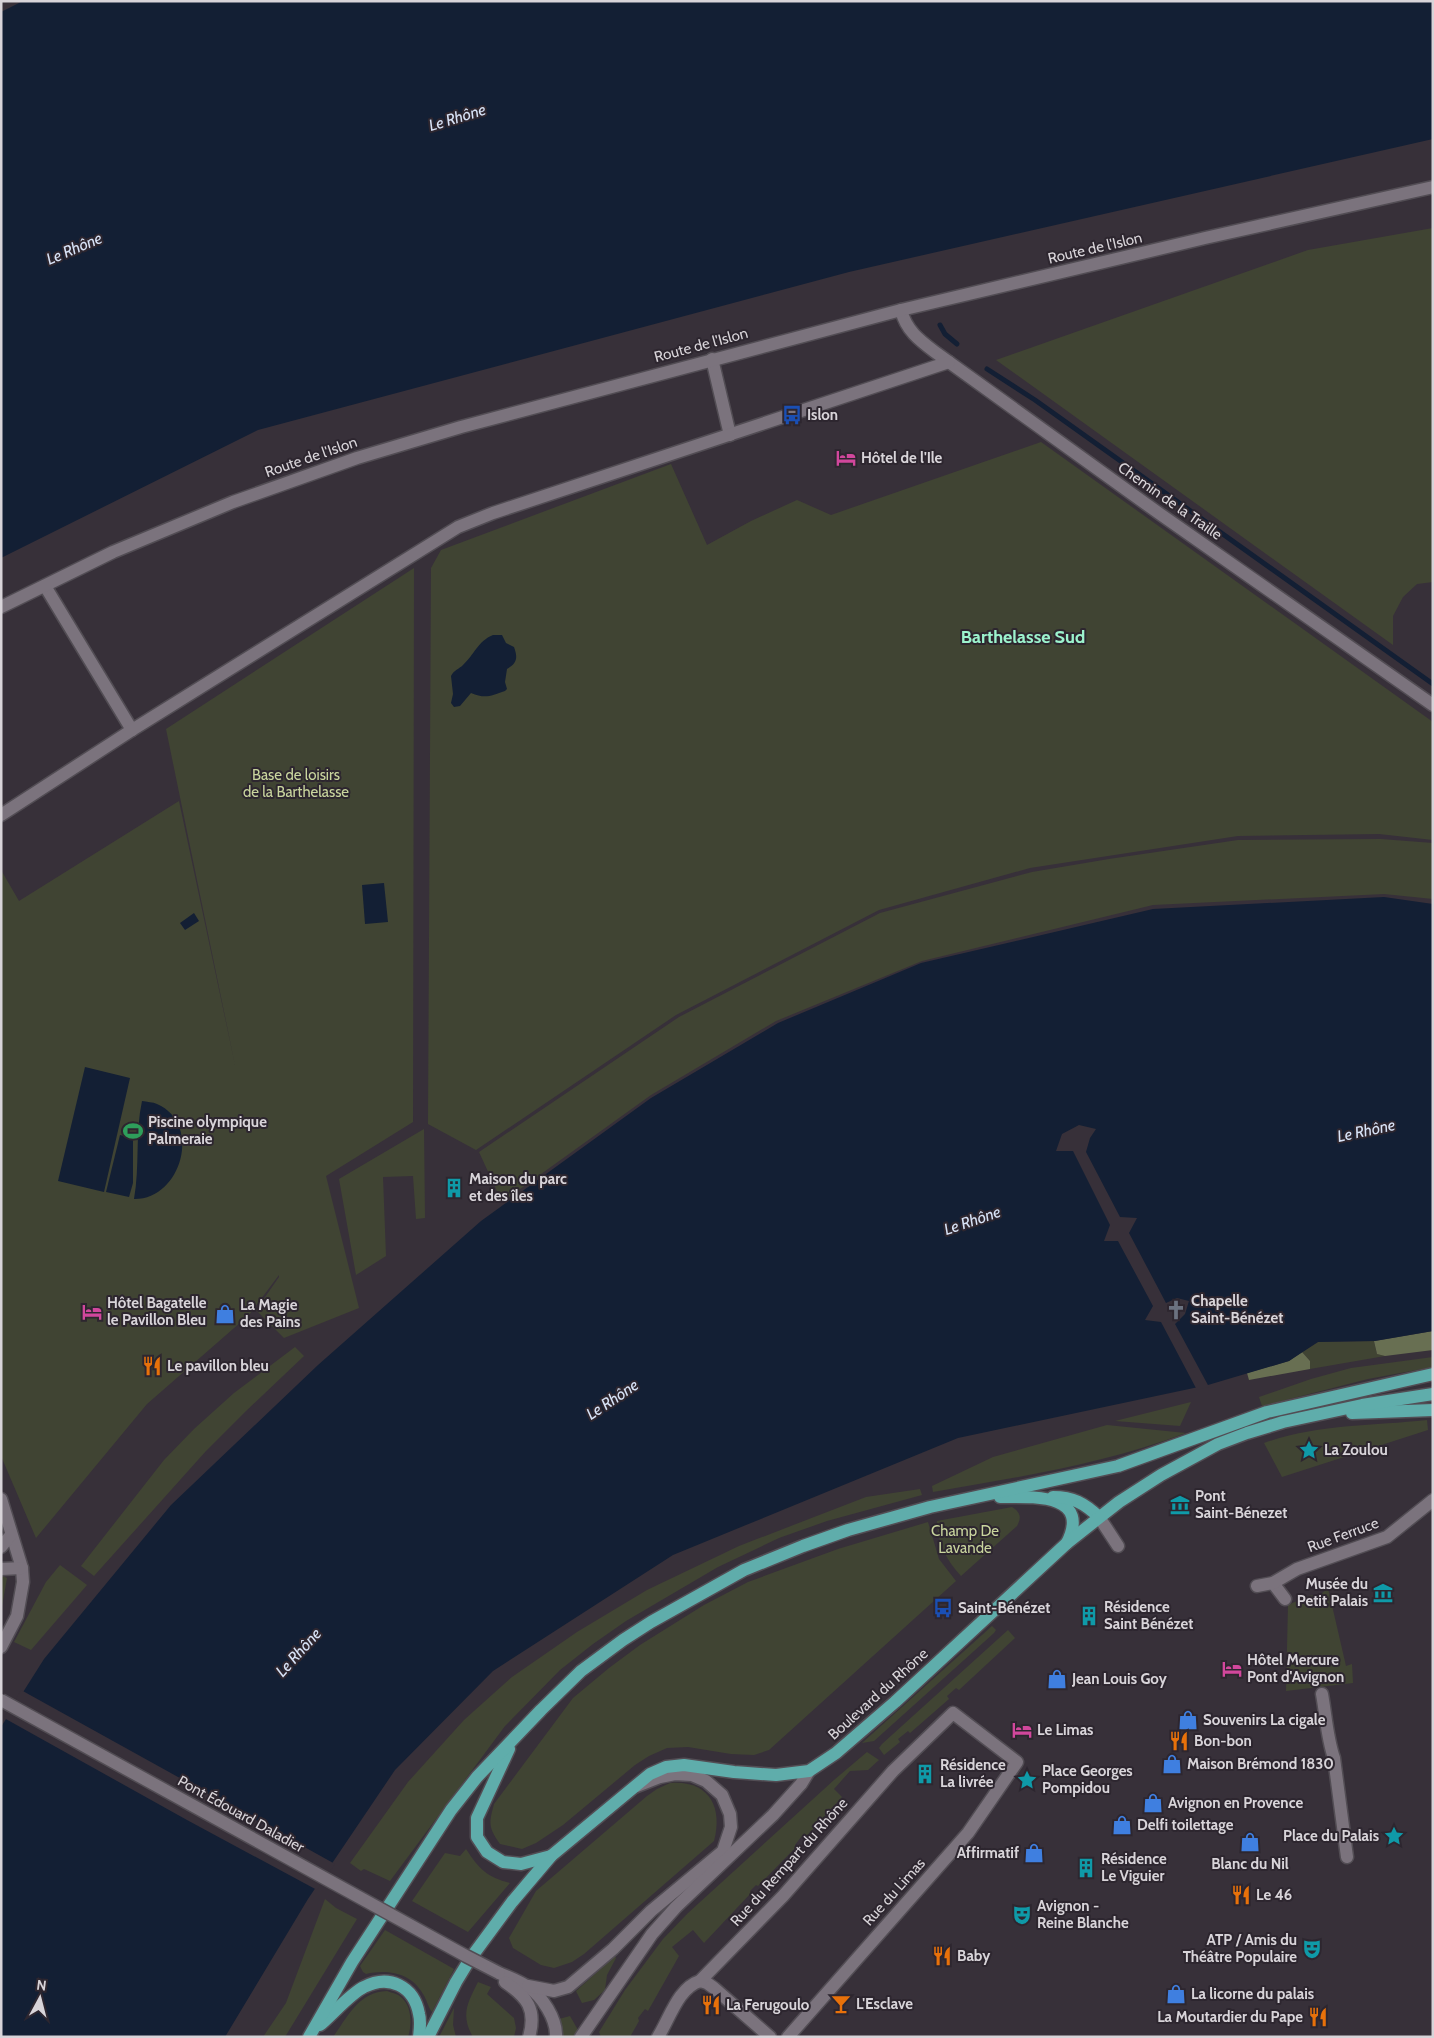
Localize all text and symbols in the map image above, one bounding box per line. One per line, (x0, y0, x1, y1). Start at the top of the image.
water label: Le Rhône (426, 100, 488, 135)
water label: Le Rhône (44, 228, 105, 269)
street label: Route de l'Islon (1046, 228, 1144, 268)
street label: Route de l'Islon (652, 324, 750, 366)
bus stop icon: Islon (781, 404, 803, 426)
place label: Islon (807, 406, 838, 424)
street label: Route de l'Islon (263, 433, 359, 481)
hotel icon: Hôtel de l'Ile (835, 447, 857, 469)
place label: Hôtel de l'Ile (861, 449, 943, 467)
street label: Chemin de la Traille (1114, 458, 1226, 544)
district label: Barthelasse Sud (961, 626, 1085, 648)
park label: Base de loisirs de la Barthelasse (243, 766, 349, 801)
place label: Piscine olympique Palmeraie (148, 1113, 267, 1148)
water label: Le Rhône (1335, 1115, 1397, 1146)
sports icon: Piscine olympique Palmeraie (122, 1120, 144, 1142)
place label: Maison du parc et des îles (469, 1170, 567, 1205)
building icon: Maison du parc et des îles (443, 1177, 465, 1199)
water label: Le Rhône (941, 1202, 1003, 1239)
place label: Chapelle Saint-Bénézet (1191, 1292, 1283, 1327)
place label: Hôtel Bagatelle le Pavillon Bleu (107, 1294, 207, 1329)
place label: La Magie des Pains (240, 1296, 300, 1331)
church icon: Chapelle Saint-Bénézet (1165, 1299, 1187, 1321)
hotel icon: Hôtel Bagatelle le Pavillon Bleu (81, 1301, 103, 1323)
shop icon: La Magie des Pains (214, 1303, 236, 1325)
restaurant icon: Le pavillon bleu (141, 1355, 163, 1377)
place label: Le pavillon bleu (167, 1357, 269, 1375)
water label: Le Rhône (583, 1375, 642, 1424)
place icon: La Zoulou (1298, 1439, 1320, 1461)
place label: La Zoulou (1324, 1441, 1388, 1459)
place label: Pont Saint-Bénezet (1195, 1487, 1287, 1522)
museum icon: Pont Saint-Bénezet (1169, 1494, 1191, 1516)
street label: Rue Ferruce (1305, 1514, 1381, 1556)
park label: Champ De Lavande (931, 1522, 999, 1557)
place label: Musée du Petit Palais (1297, 1575, 1368, 1610)
museum icon: Musée du Petit Palais (1372, 1582, 1394, 1604)
bus stop icon: Saint-Bénézet (932, 1597, 954, 1619)
place label: Résidence Saint Bénézet (1104, 1598, 1193, 1633)
place label: Saint-Bénézet (958, 1599, 1050, 1617)
building icon: Résidence Saint Bénézet (1078, 1605, 1100, 1627)
water label: Le Rhône (272, 1624, 325, 1680)
street label: Boulevard du Rhône (824, 1644, 932, 1743)
place label: Hôtel Mercure Pont d'Avignon (1247, 1651, 1344, 1686)
hotel icon: Hôtel Mercure Pont d'Avignon (1221, 1658, 1243, 1680)
shop icon: Jean Louis Goy (1046, 1668, 1068, 1690)
place label: Jean Louis Goy (1071, 1670, 1168, 1688)
shop icon: Souvenirs La cigale (1177, 1709, 1199, 1731)
place label: Souvenirs La cigale (1203, 1711, 1326, 1729)
hotel icon: Le Limas (1011, 1719, 1033, 1741)
place label: Le Limas (1037, 1721, 1093, 1739)
restaurant icon: Bon-bon (1168, 1730, 1190, 1752)
place label: Bon-bon (1194, 1732, 1252, 1750)
shop icon: Maison Brémond 1830 (1161, 1753, 1183, 1775)
place label: Maison Brémond 1830 (1187, 1755, 1334, 1773)
place label: Résidence La livrée (940, 1756, 1006, 1791)
place label: Place Georges Pompidou (1042, 1762, 1133, 1797)
building icon: Résidence La livrée (914, 1763, 936, 1785)
place icon: Place Georges Pompidou (1016, 1769, 1038, 1791)
street label: Pont Édouard Daladier (175, 1771, 308, 1856)
shop icon: Avignon en Provence (1142, 1792, 1164, 1814)
street label: Rue du Rempart du Rhône (727, 1794, 852, 1930)
place label: Avignon en Provence (1168, 1794, 1303, 1812)
shop icon: Delfi toilettage (1111, 1814, 1133, 1836)
place label: Delfi toilettage (1137, 1816, 1234, 1834)
place icon: Place du Palais (1383, 1825, 1405, 1847)
place label: Place du Palais (1283, 1827, 1379, 1845)
shop icon: Blanc du Nil (1239, 1831, 1261, 1853)
shop icon: Affirmatif (1023, 1842, 1045, 1864)
place label: Affirmatif (957, 1844, 1019, 1862)
place label: Résidence Le Viguier (1101, 1850, 1167, 1885)
street label: Rue du Limas (859, 1855, 929, 1929)
place label: Blanc du Nil (1211, 1855, 1289, 1873)
building icon: Résidence Le Viguier (1075, 1857, 1097, 1879)
restaurant icon: Le 46 (1230, 1884, 1252, 1906)
place label: Le 46 (1256, 1886, 1292, 1904)
place label: Avignon - Reine Blanche (1037, 1897, 1129, 1932)
theatre icon: Avignon - Reine Blanche (1011, 1904, 1033, 1926)
place label: ATP / Amis du Théâtre Populaire (1183, 1931, 1297, 1966)
theatre icon: ATP / Amis du Théâtre Populaire (1301, 1938, 1323, 1960)
restaurant icon: Baby (931, 1945, 953, 1967)
place label: Baby (957, 1947, 991, 1965)
north arrow (15, 1973, 65, 2023)
text: N (36, 1976, 48, 1995)
shop icon: La licorne du palais (1165, 1983, 1187, 2005)
place label: La licorne du palais (1191, 1985, 1314, 2003)
bar icon: L'Esclave (830, 1993, 852, 2015)
restaurant icon: La Ferugoulo (700, 1994, 722, 2016)
place label: L'Esclave (856, 1995, 913, 2013)
place label: La Ferugoulo (726, 1996, 810, 2014)
restaurant icon: La Moutardier du Pape (1307, 2006, 1329, 2028)
place label: La Moutardier du Pape (1157, 2008, 1303, 2026)

